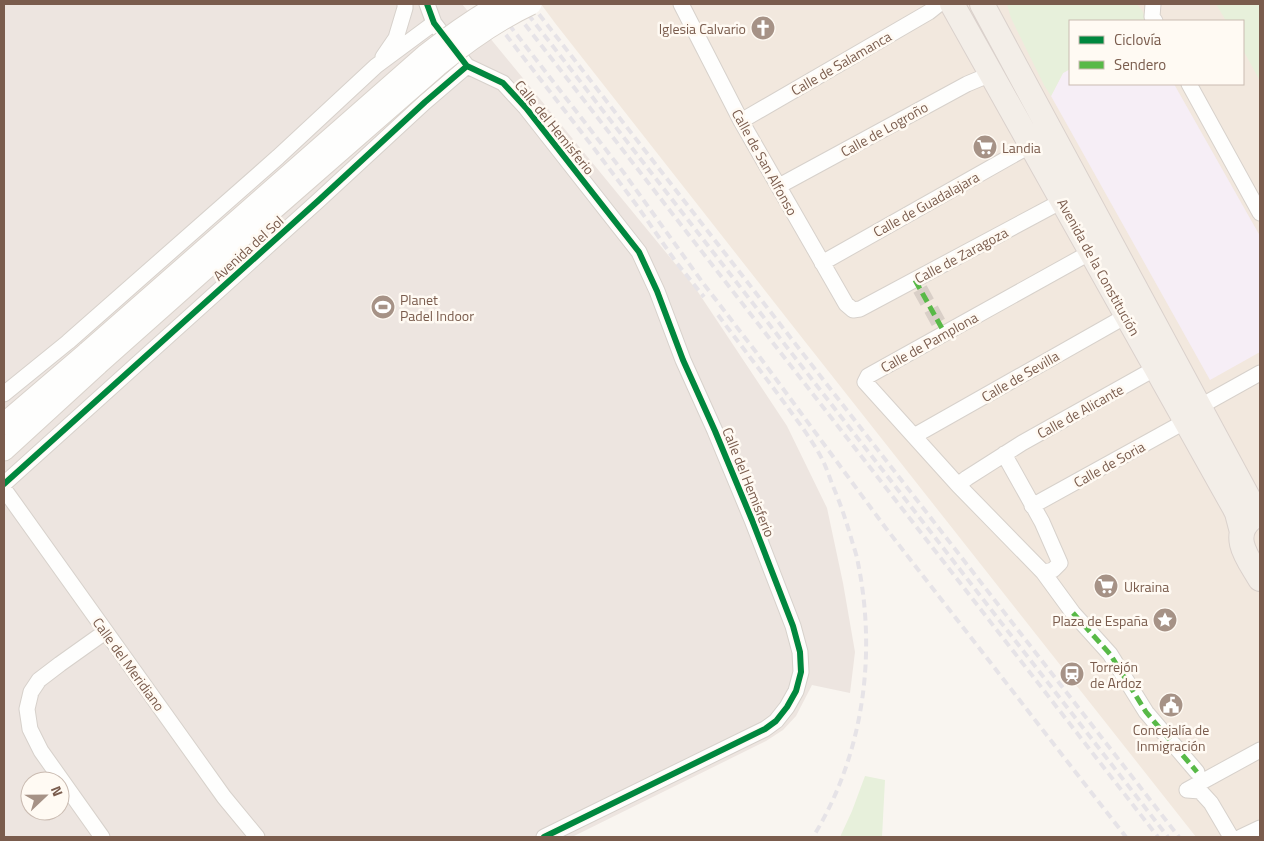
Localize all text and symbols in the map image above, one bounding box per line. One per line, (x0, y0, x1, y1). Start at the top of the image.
church icon: Iglesia Calvario (750, 15, 776, 41)
place label: Iglesia Calvario (659, 18, 746, 39)
legend (1069, 20, 1244, 85)
street label: Calle de Salamanca (787, 26, 895, 100)
text: Ciclovía (1114, 28, 1162, 51)
text: Sendero (1114, 53, 1166, 76)
street label: Calle del Hemisferio (510, 75, 600, 179)
street label: Calle de Logroño (836, 96, 932, 162)
street label: Calle de San Alfonso (727, 105, 803, 219)
supermarket icon: Landia (972, 134, 998, 160)
place label: Landia (1002, 137, 1041, 158)
street label: Calle de Guadalajara (869, 166, 983, 242)
street label: Avenida de la Constitución (1052, 195, 1146, 339)
street label: Avenida del Sol (208, 210, 288, 286)
street label: Calle de Zaragoza (911, 222, 1011, 288)
place label: Planet Padel Indoor (400, 289, 474, 326)
sports icon: Planet Padel Indoor (370, 294, 396, 320)
street label: Calle de Pamplona (877, 307, 981, 377)
street label: Calle de Sevilla (977, 345, 1063, 407)
street label: Calle de Alicante (1033, 379, 1127, 443)
street label: Calle del Hemisferio (717, 424, 781, 540)
street label: Calle de Soria (1069, 436, 1149, 492)
supermarket icon: Ukraina (1093, 573, 1119, 599)
place label: Ukraina (1124, 576, 1169, 597)
place icon: Plaza de España (1152, 607, 1178, 633)
place label: Plaza de España (1052, 610, 1148, 631)
street label: Calle del Meridiano (88, 613, 170, 715)
place label: Torrejón de Ardoz (1090, 656, 1142, 693)
station icon: Torrejón de Ardoz (1059, 661, 1085, 687)
public building icon: Concejalía de Inmigración (1158, 692, 1184, 718)
place label: Concejalía de Inmigración (1133, 719, 1209, 756)
north arrow (20, 771, 70, 821)
text: N (46, 783, 69, 799)

